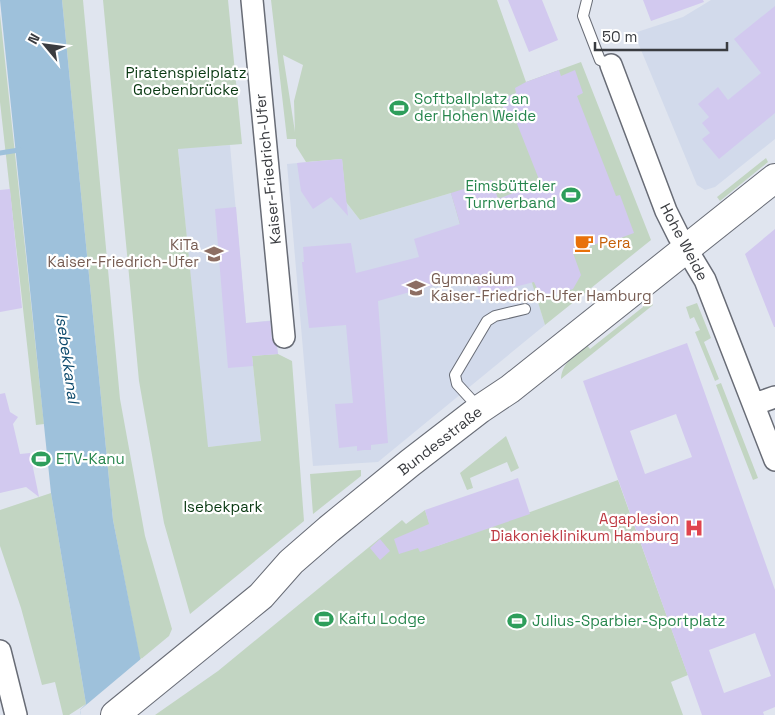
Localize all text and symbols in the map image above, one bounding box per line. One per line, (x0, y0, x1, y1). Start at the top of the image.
north arrow (20, 20, 70, 70)
scale bar (595, 20, 728, 52)
text: 50 m (602, 27, 637, 46)
text: N (23, 30, 44, 47)
park label: Piratenspielplatz Goebenbrücke (126, 63, 246, 99)
place label: Softballplatz an der Hohen Weide (414, 89, 536, 125)
street label: Kaiser-Friedrich-Ufer (250, 92, 285, 245)
sports icon: Softballplatz an der Hohen Weide (388, 97, 410, 119)
place label: Eimsbütteler Turnverband (465, 176, 556, 212)
sports icon: Eimsbütteler Turnverband (560, 184, 582, 206)
street label: Hohe Weide (656, 200, 713, 284)
cafe icon: Pera (573, 232, 595, 254)
place label: Pera (599, 233, 631, 252)
place label: KiTa Kaiser-Friedrich-Ufer (48, 235, 199, 271)
school or university icon: KiTa Kaiser-Friedrich-Ufer (203, 243, 225, 265)
place label: Gymnasium Kaiser-Friedrich-Ufer Hamburg (431, 269, 652, 305)
school or university icon: Gymnasium Kaiser-Friedrich-Ufer Hamburg (405, 277, 427, 299)
water label: Isebekkanal (51, 312, 85, 407)
street label: Bundesstraße (394, 402, 486, 479)
sports icon: ETV-Kanu (30, 448, 52, 470)
place label: ETV-Kanu (56, 449, 125, 468)
park label: Isebekpark (183, 497, 263, 516)
place label: Agaplesion Diakonieklinikum Hamburg (491, 509, 679, 545)
hospital icon: Agaplesion Diakonieklinikum Hamburg (683, 517, 705, 539)
sports icon: Kaifu Lodge (313, 608, 335, 630)
place label: Kaifu Lodge (339, 609, 426, 628)
sports icon: Julius-Sparbier-Sportplatz (506, 610, 528, 632)
place label: Julius-Sparbier-Sportplatz (532, 611, 725, 630)

